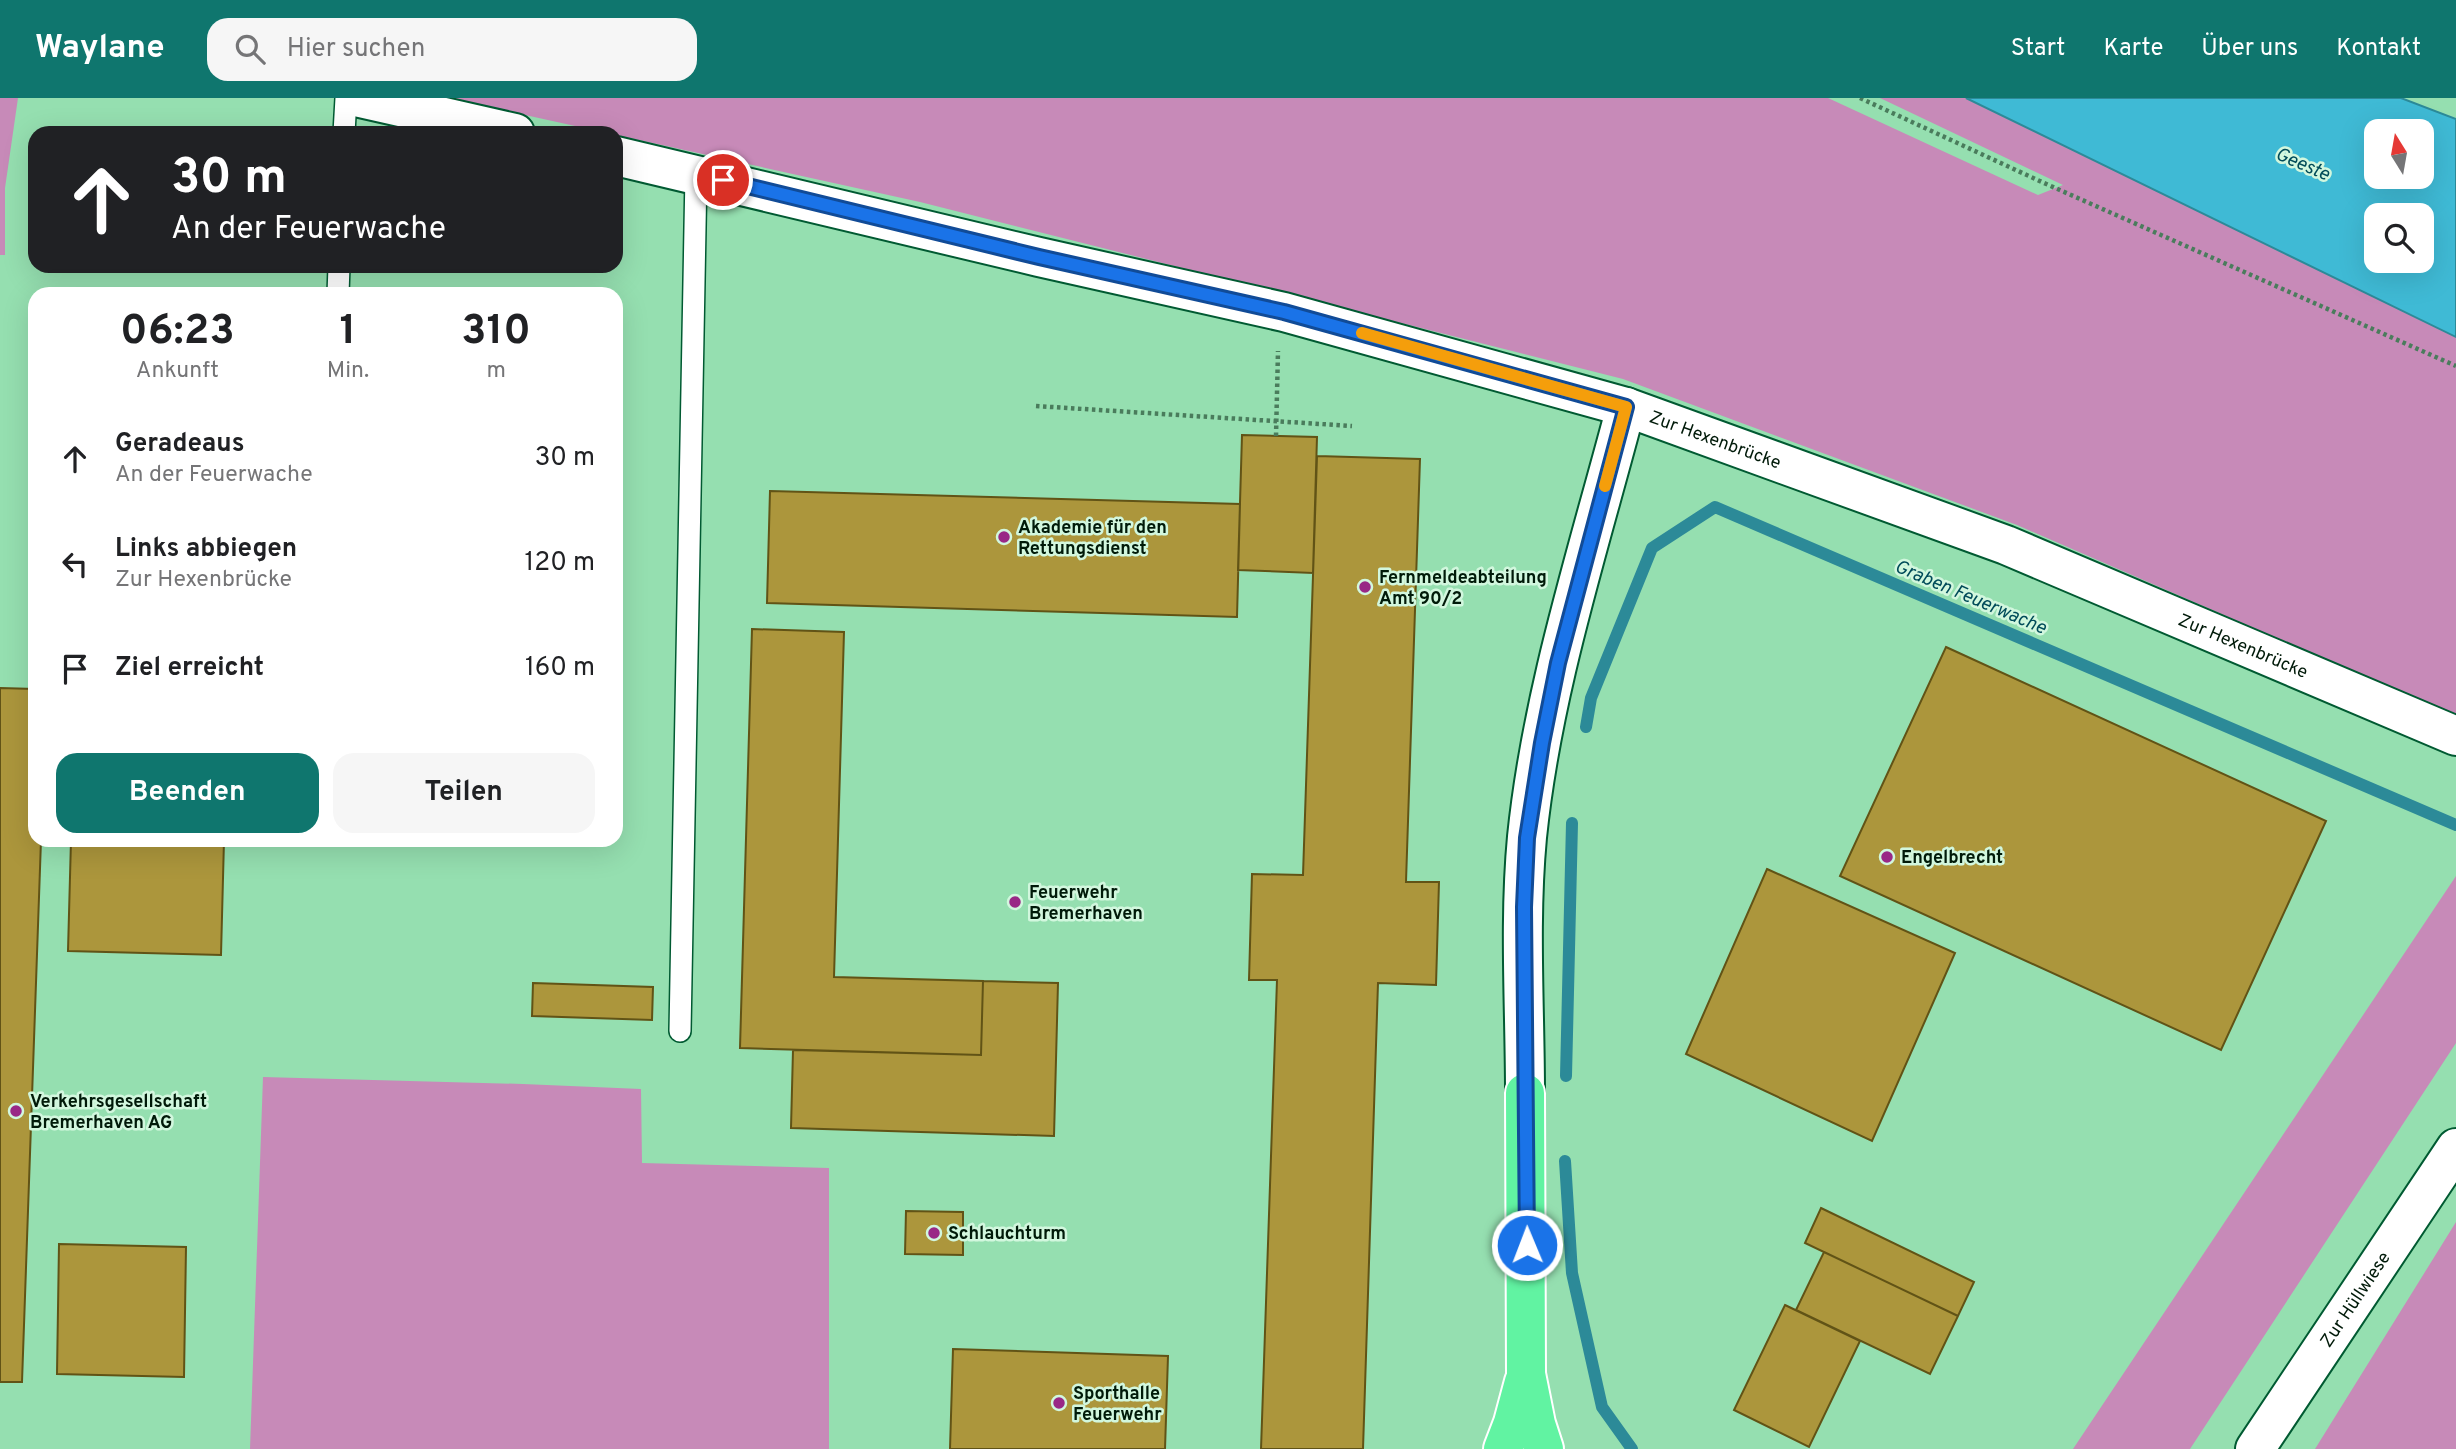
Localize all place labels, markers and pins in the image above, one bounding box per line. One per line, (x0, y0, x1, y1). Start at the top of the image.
pin (693, 150, 753, 210)
place label: Akademie für den Rettungsdienst (1018, 517, 1167, 561)
marker: Akademie für den Rettungsdienst (996, 529, 1012, 545)
place label: Fernmeldeabteilung Amt 90/2 (1379, 567, 1547, 611)
marker: Fernmeldeabteilung Amt 90/2 (1357, 579, 1373, 595)
place label: Engelbrecht (1901, 847, 2003, 870)
marker: Engelbrecht (1879, 849, 1895, 865)
place label: Feuerwehr Bremerhaven (1029, 882, 1143, 926)
marker: Feuerwehr Bremerhaven (1007, 894, 1023, 910)
place label: Verkehrsgesellschaft Bremerhaven AG (30, 1091, 207, 1135)
marker: Verkehrsgesellschaft Bremerhaven AG (8, 1103, 24, 1119)
place label: Schlauchturm (948, 1223, 1066, 1246)
marker: Schlauchturm (926, 1225, 942, 1241)
place label: Sporthalle Feuerwehr (1073, 1383, 1162, 1427)
marker: Sporthalle Feuerwehr (1051, 1395, 1067, 1411)

